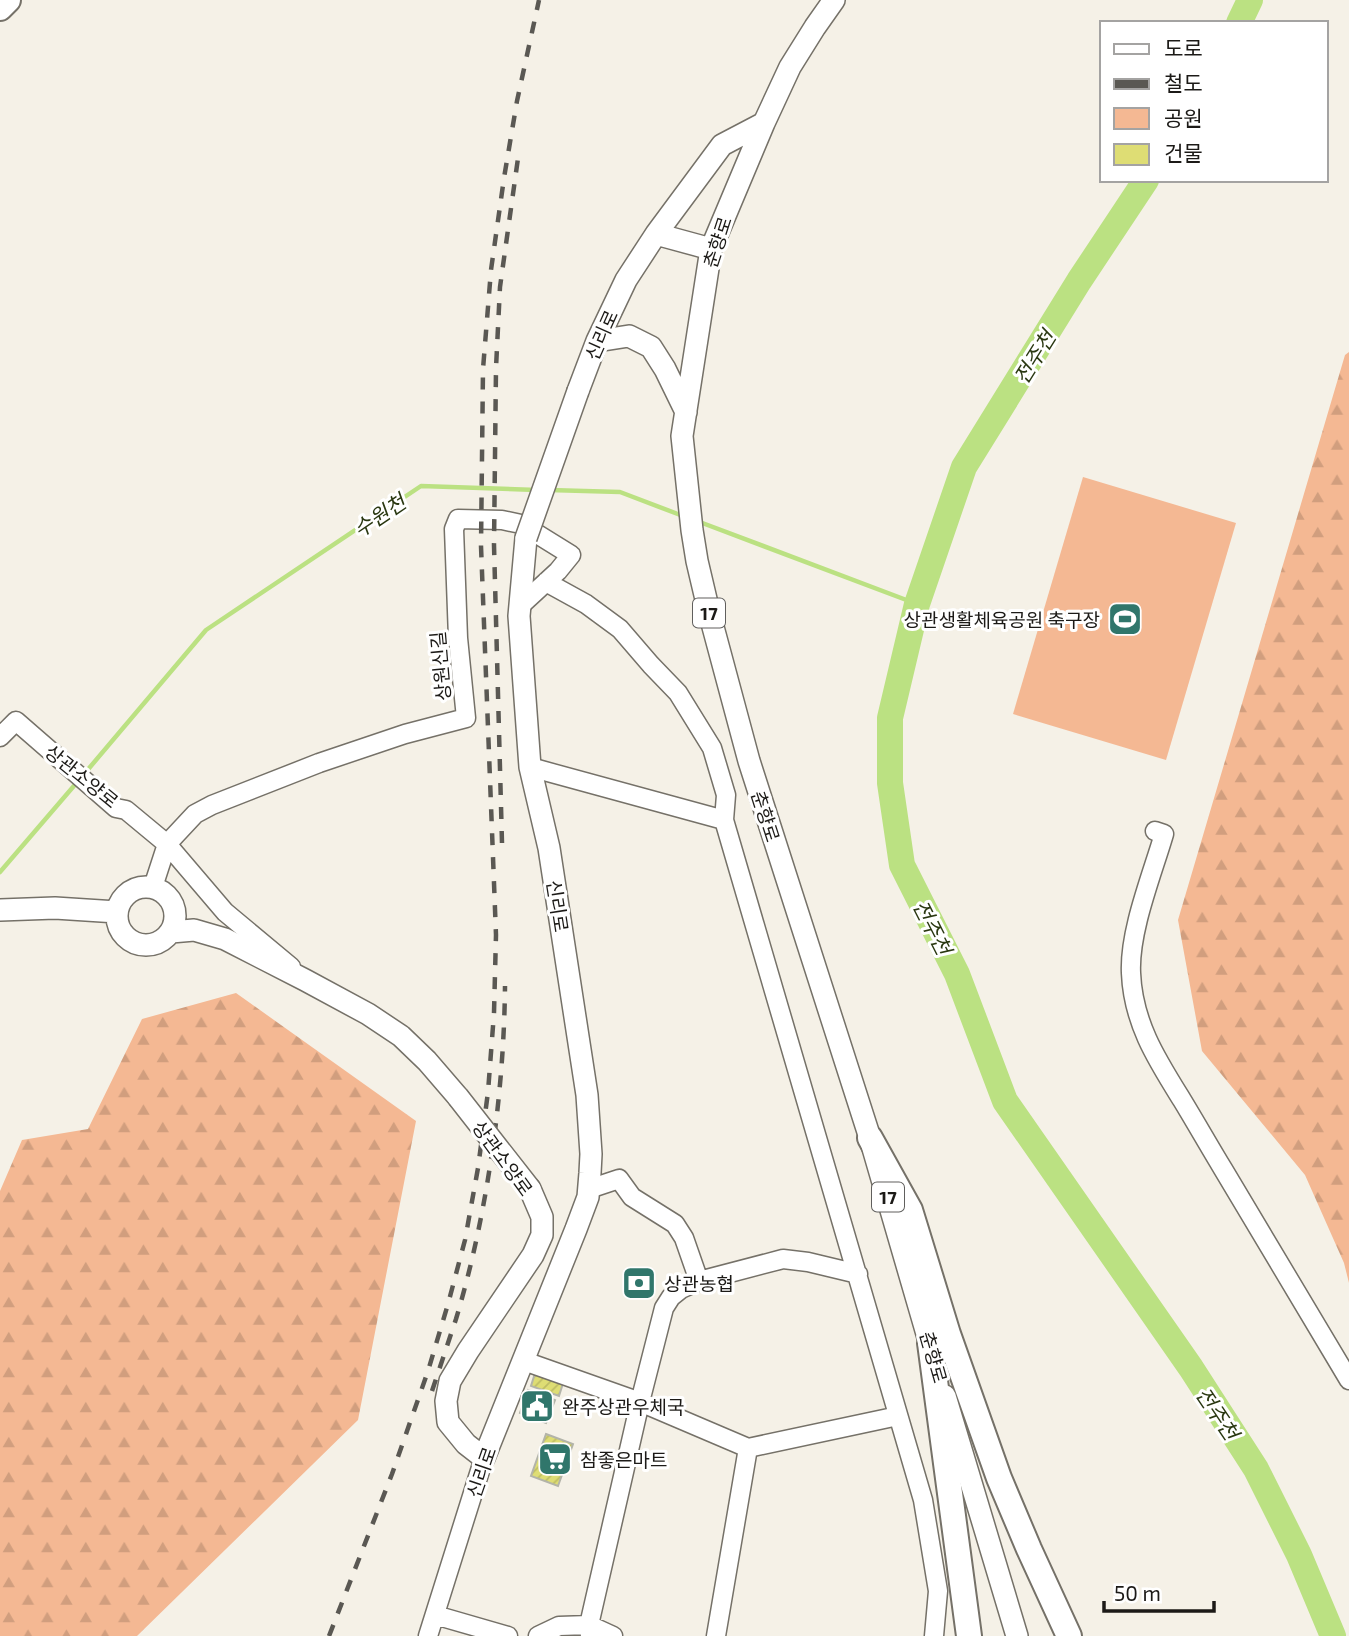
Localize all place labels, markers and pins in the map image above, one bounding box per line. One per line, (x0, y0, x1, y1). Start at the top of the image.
sports icon: 상관생활체육공원 축구장 (1106, 600, 1144, 638)
place label: 상관생활체육공원 축구장 (903, 608, 1100, 631)
bank icon: 상관농협 (620, 1264, 658, 1302)
place label: 상관농협 (664, 1272, 734, 1295)
public building icon: 완주상관우체국 (518, 1387, 556, 1425)
place label: 완주상관우체국 (562, 1395, 684, 1418)
supermarket icon: 참좋은마트 (536, 1440, 574, 1478)
place label: 참좋은마트 (580, 1448, 667, 1471)

